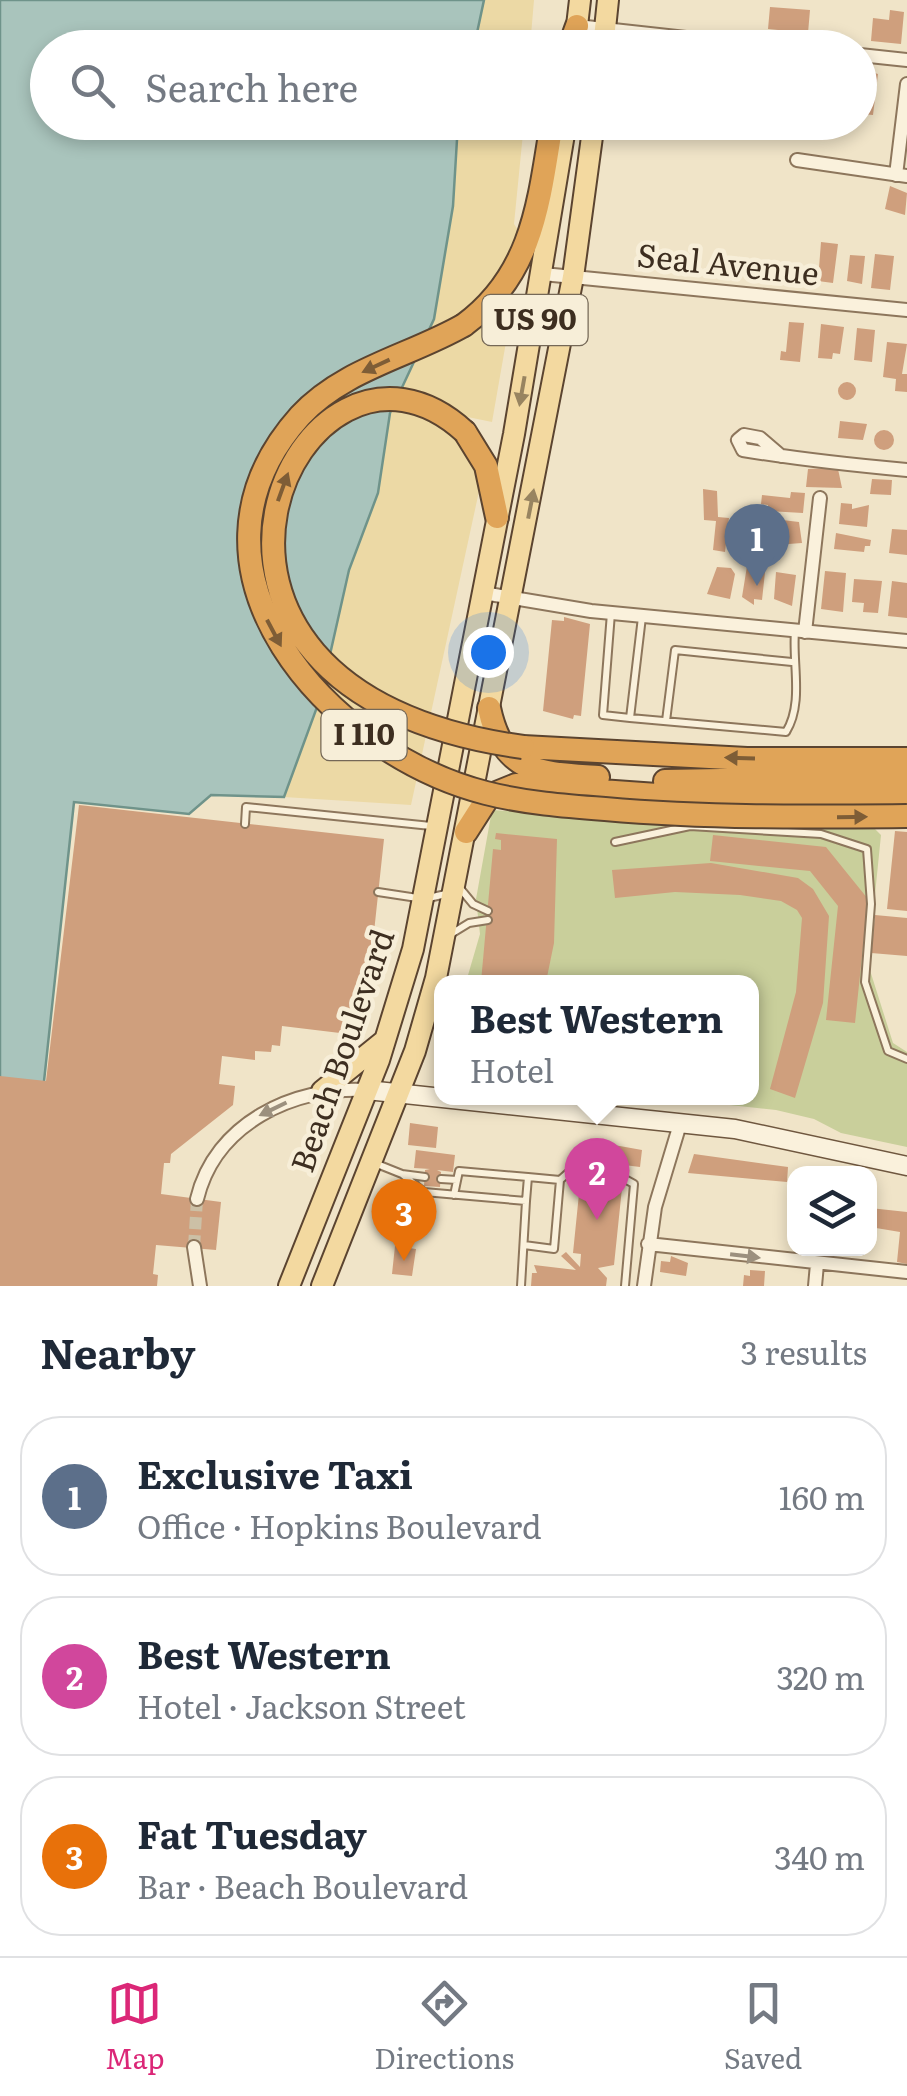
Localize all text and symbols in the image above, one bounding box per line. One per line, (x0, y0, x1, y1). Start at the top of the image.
search box (30, 30, 877, 140)
text: Search here (145, 57, 358, 114)
icon: search (65, 58, 120, 113)
street label: Seal Avenue (635, 229, 822, 295)
road number: US 90 (482, 295, 588, 345)
one-way arrow (361, 358, 391, 374)
one-way arrow (514, 376, 529, 408)
one-way arrow (276, 472, 291, 502)
one-way arrow (523, 488, 539, 519)
pin: 1 (724, 504, 790, 586)
one-way arrow (265, 619, 282, 648)
your location (463, 627, 514, 678)
road number: I 110 (322, 710, 406, 760)
one-way arrow (723, 750, 755, 766)
one-way arrow (836, 809, 868, 825)
street label: Beach Boulevard (276, 922, 404, 1178)
popup (434, 975, 759, 1105)
text: Best Western (470, 988, 723, 1045)
text: Hotel (470, 1045, 554, 1093)
one-way arrow (258, 1101, 287, 1118)
pin: 2 (564, 1138, 630, 1220)
map controls (787, 1166, 877, 1256)
button: layers (787, 1166, 877, 1256)
pin: 3 (372, 1178, 436, 1261)
one-way arrow (730, 1248, 761, 1264)
text: Nearby (40, 1320, 196, 1382)
text: 3 results (741, 1327, 867, 1375)
text: Exclusive Taxi (137, 1444, 413, 1501)
text: 1 (68, 1472, 81, 1520)
text: 160 m (779, 1472, 865, 1520)
text: Office · Hopkins Boulevard (137, 1501, 541, 1549)
text: Best Western (137, 1624, 391, 1681)
text: 2 (66, 1652, 83, 1700)
text: 320 m (776, 1652, 865, 1700)
text: Hotel · Jackson Street (137, 1681, 466, 1729)
text: Fat Tuesday (137, 1804, 367, 1861)
text: 3 (66, 1832, 83, 1880)
text: 340 m (774, 1832, 865, 1880)
text: Bar · Beach Boulevard (137, 1861, 468, 1909)
tab: Map (105, 1976, 165, 2078)
tab: Directions (374, 1976, 514, 2078)
tab: Saved (724, 1976, 802, 2078)

